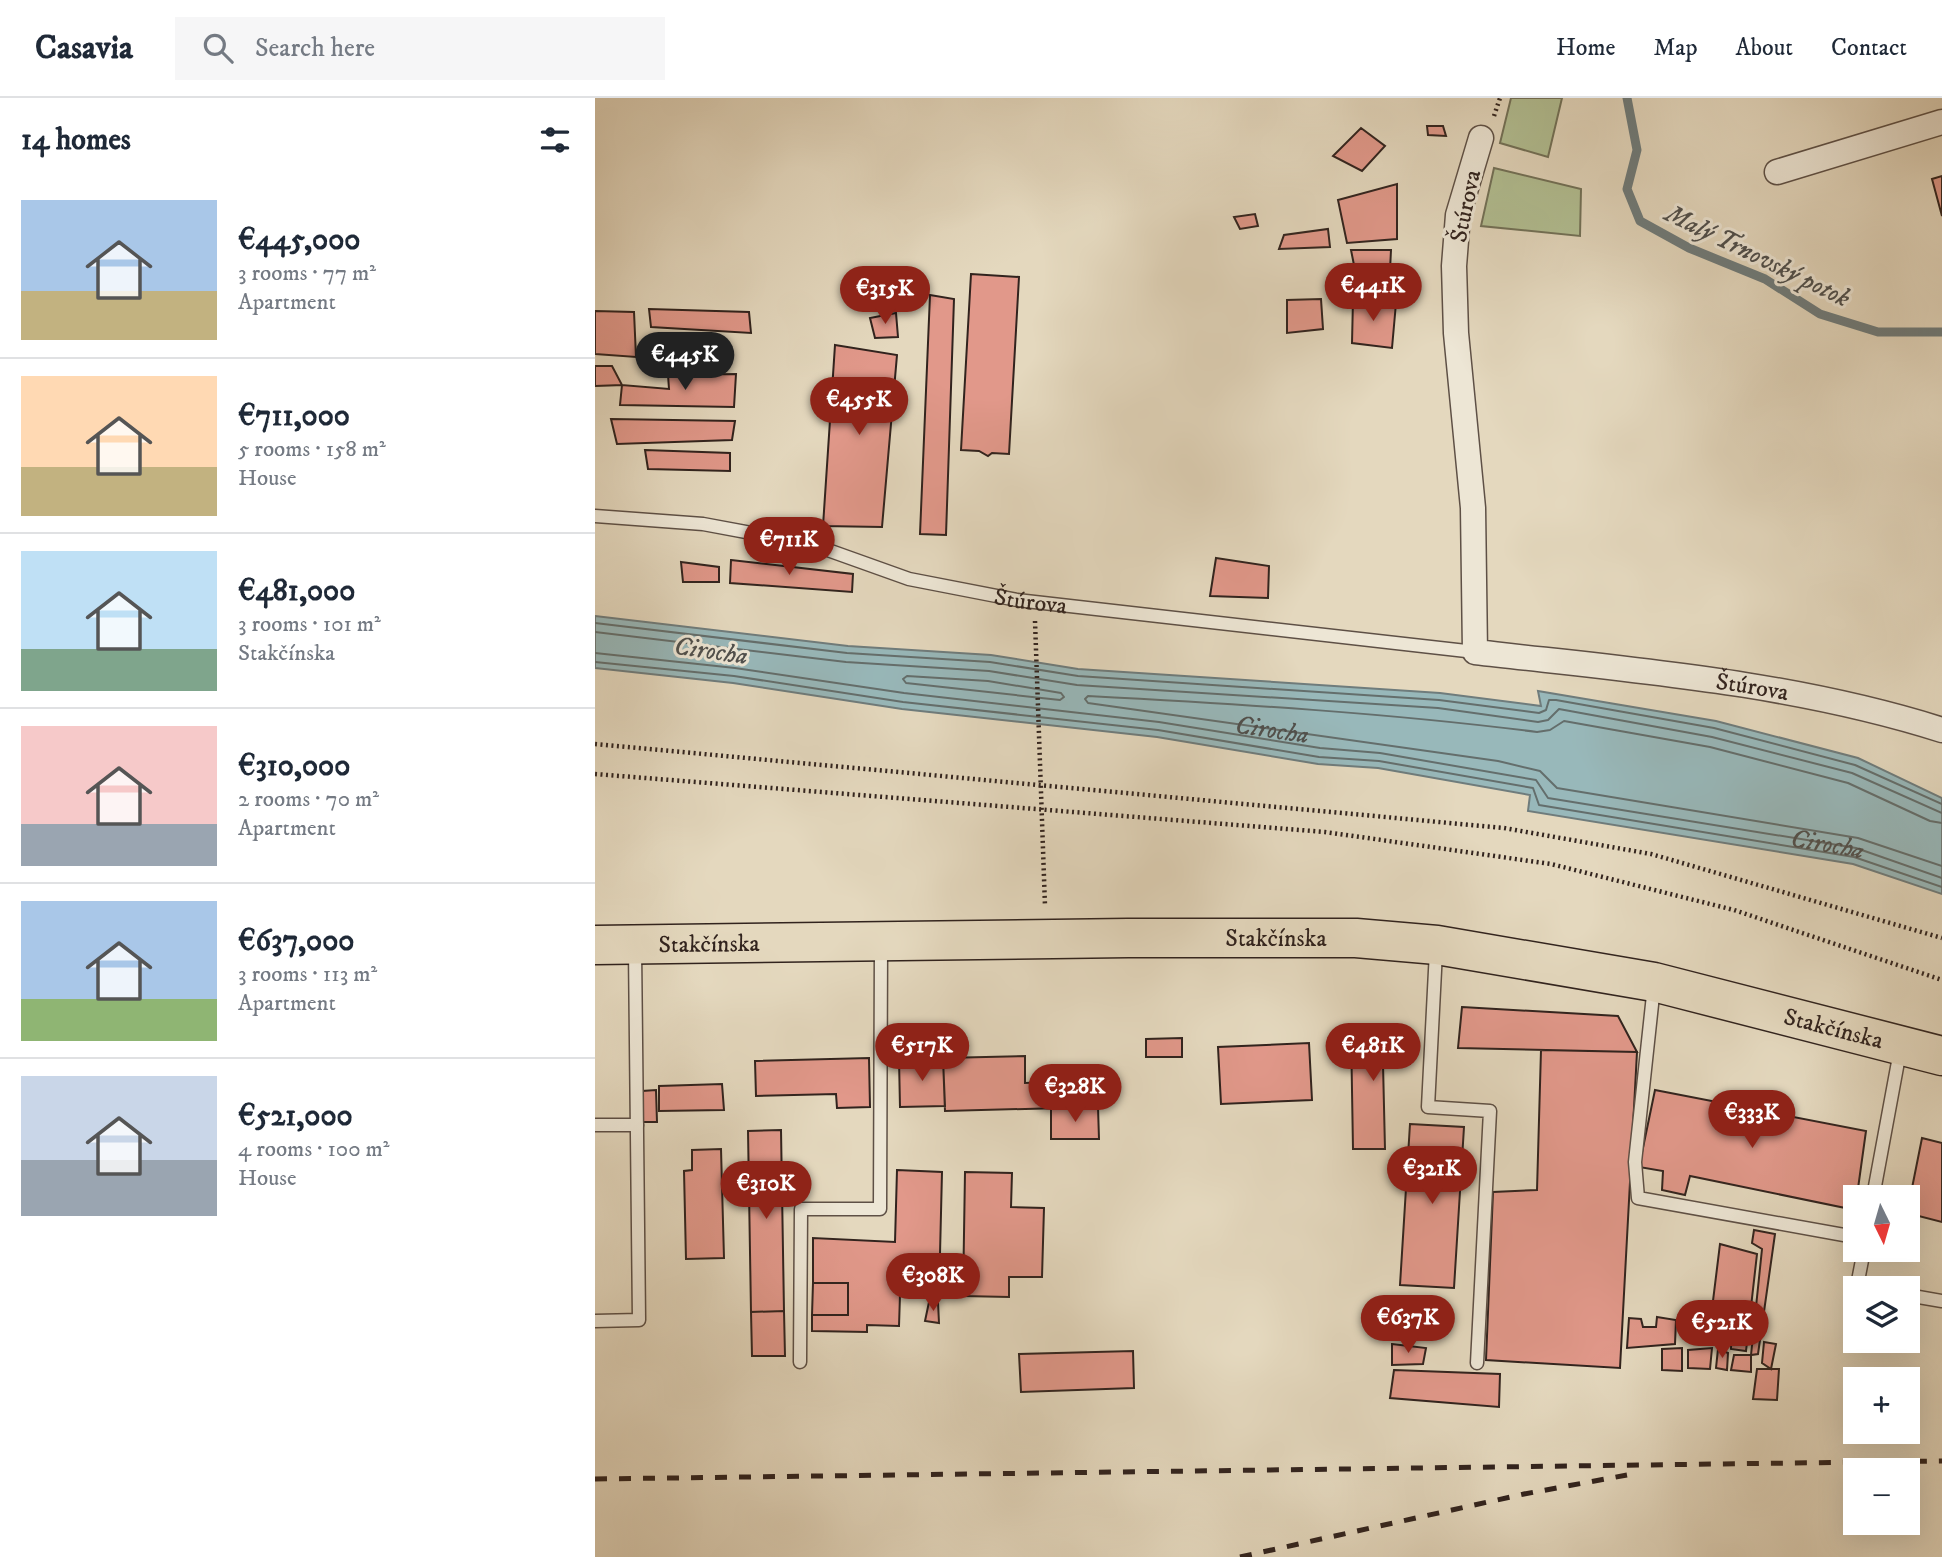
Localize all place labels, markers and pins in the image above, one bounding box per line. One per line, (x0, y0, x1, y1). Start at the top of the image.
pin: €441K (1324, 264, 1422, 323)
pin: €315K (836, 266, 934, 326)
pin: €445K (636, 332, 734, 392)
pin: €455K (810, 378, 908, 437)
pin: €711K (740, 518, 838, 577)
pin: €517K (873, 1024, 971, 1083)
pin: €481K (1324, 1024, 1422, 1083)
pin: €328K (1026, 1065, 1124, 1124)
pin: €333K (1703, 1090, 1801, 1150)
pin: €321K (1383, 1146, 1481, 1206)
pin: €310K (717, 1162, 815, 1221)
pin: €308K (884, 1254, 982, 1313)
pin: €637K (1359, 1296, 1457, 1355)
pin: €521K (1673, 1300, 1771, 1360)

